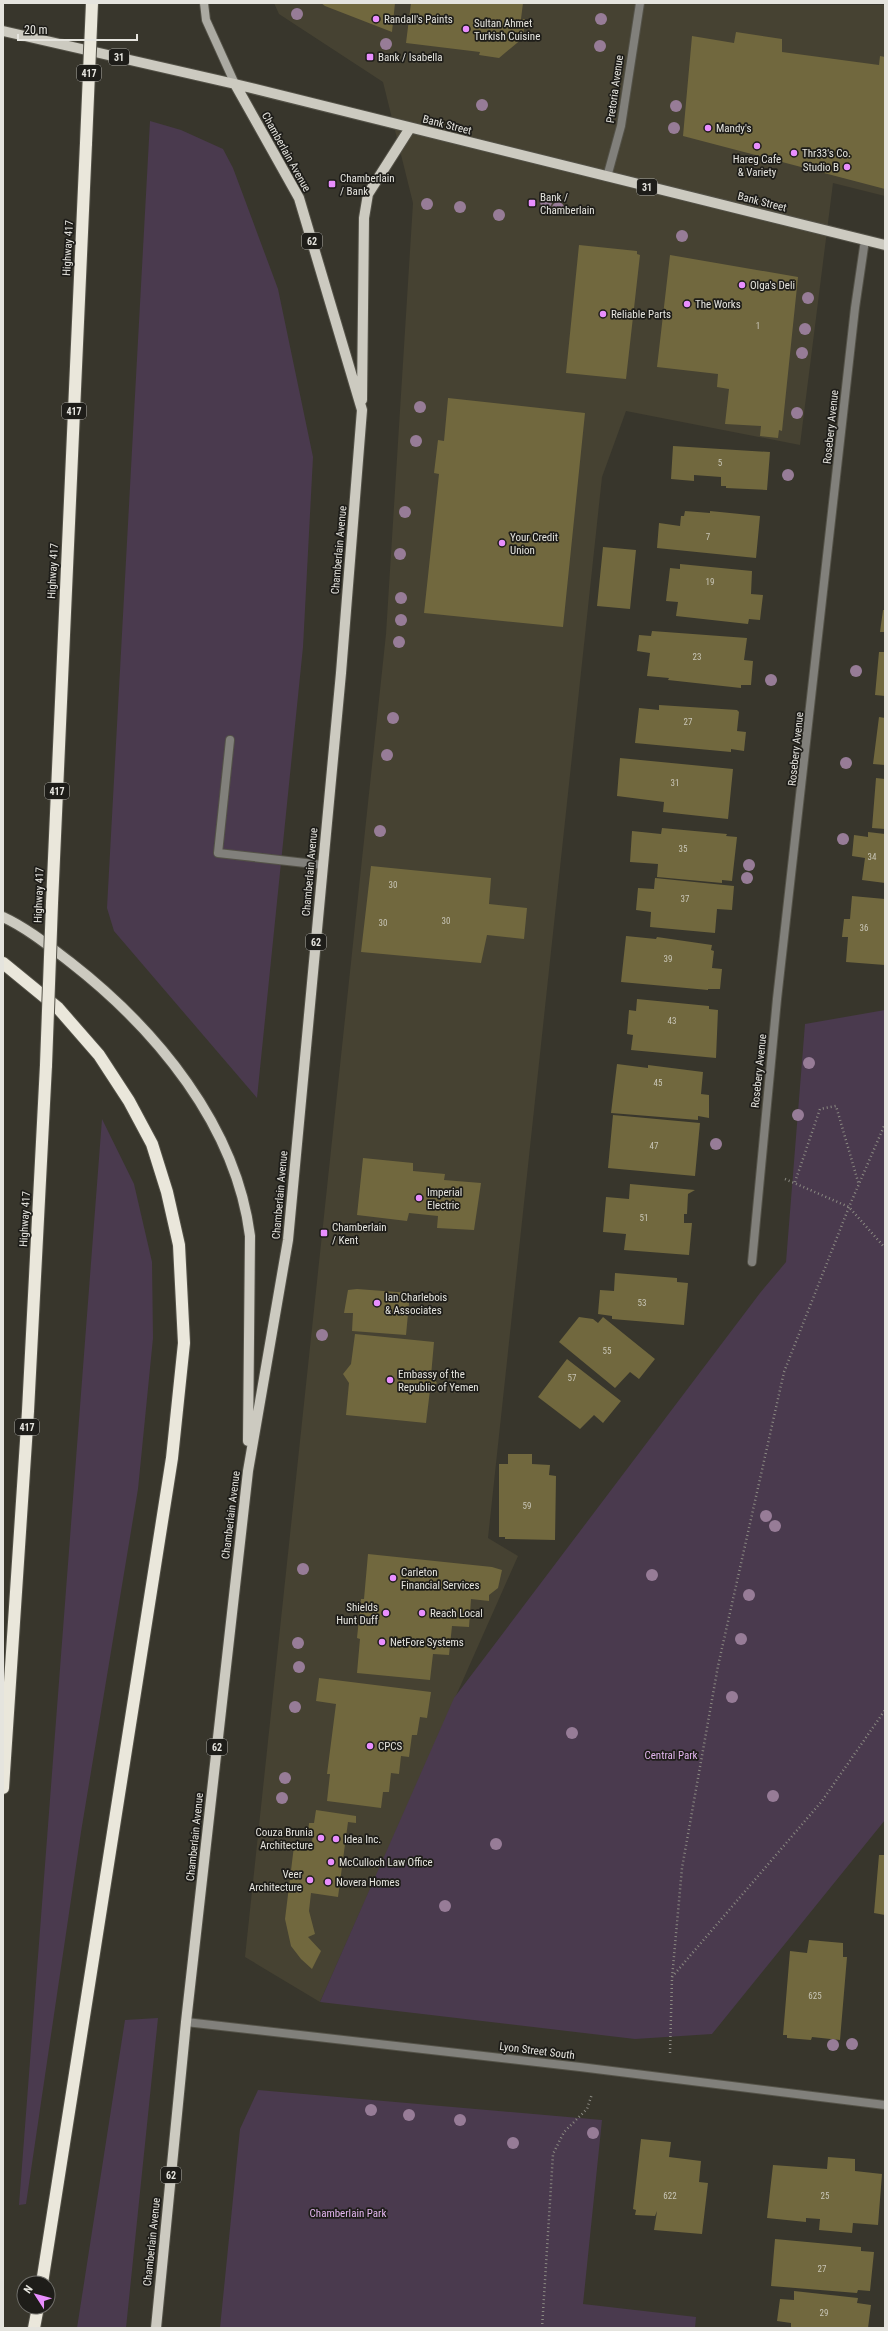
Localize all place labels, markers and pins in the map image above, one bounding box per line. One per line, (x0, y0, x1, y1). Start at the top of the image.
place label: Randall's Paints (384, 13, 453, 26)
marker: Randall's Paints (371, 14, 381, 24)
place label: Sultan Ahmet Turkish Cuisine (474, 17, 540, 43)
marker: Sultan Ahmet Turkish Cuisine (461, 24, 471, 34)
place label: Bank / Isabella (378, 51, 443, 64)
marker: Bank / Isabella (365, 52, 375, 62)
place label: Mandy's (716, 122, 752, 135)
marker: Mandy's (703, 123, 713, 133)
marker: Hareg Cafe & Variety (752, 141, 762, 151)
place label: Thr33's Co. (802, 147, 851, 160)
marker: Thr33's Co. (789, 148, 799, 158)
place label: Hareg Cafe & Variety (733, 153, 781, 179)
place label: Studio B (803, 161, 839, 174)
marker: Studio B (842, 162, 852, 172)
place label: Chamberlain / Bank (340, 172, 395, 198)
marker: Chamberlain / Bank (327, 179, 337, 189)
place label: Bank / Chamberlain (540, 191, 595, 217)
marker: Bank / Chamberlain (527, 198, 537, 208)
place label: Olga's Deli (750, 279, 795, 292)
marker: Olga's Deli (737, 280, 747, 290)
place label: The Works (695, 298, 741, 311)
marker: The Works (682, 299, 692, 309)
place label: Reliable Parts (611, 308, 671, 321)
marker: Reliable Parts (598, 309, 608, 319)
place label: Your Credit Union (510, 531, 558, 557)
marker: Your Credit Union (497, 538, 507, 548)
place label: Imperial Electric (427, 1186, 462, 1212)
marker: Imperial Electric (414, 1193, 424, 1203)
place label: Chamberlain / Kent (332, 1221, 387, 1247)
marker: Chamberlain / Kent (319, 1228, 329, 1238)
place label: Ian Charlebois & Associates (385, 1291, 447, 1317)
marker: Ian Charlebois & Associates (372, 1298, 382, 1308)
place label: Embassy of the Republic of Yemen (398, 1368, 479, 1394)
marker: Embassy of the Republic of Yemen (385, 1375, 395, 1385)
place label: Carleton Financial Services (401, 1566, 479, 1592)
marker: Carleton Financial Services (388, 1573, 398, 1583)
place label: Shields Hunt Duff (336, 1601, 379, 1627)
place label: Reach Local (430, 1607, 483, 1620)
marker: Shields Hunt Duff (381, 1608, 391, 1618)
marker: Reach Local (417, 1608, 427, 1618)
place label: NetFore Systems (390, 1636, 464, 1649)
marker: NetFore Systems (377, 1637, 387, 1647)
place label: CPCS (378, 1740, 403, 1753)
marker: CPCS (365, 1741, 375, 1751)
place label: Couza Brunia Architecture (256, 1826, 313, 1852)
marker: Couza Brunia Architecture (316, 1833, 326, 1843)
place label: Idea Inc. (344, 1833, 381, 1846)
marker: Idea Inc. (331, 1834, 341, 1844)
place label: McCulloch Law Office (339, 1856, 433, 1869)
marker: McCulloch Law Office (326, 1857, 336, 1867)
place label: Veer Architecture (249, 1868, 303, 1894)
marker: Veer Architecture (305, 1875, 315, 1885)
place label: Novera Homes (336, 1876, 400, 1889)
marker: Novera Homes (323, 1877, 333, 1887)

